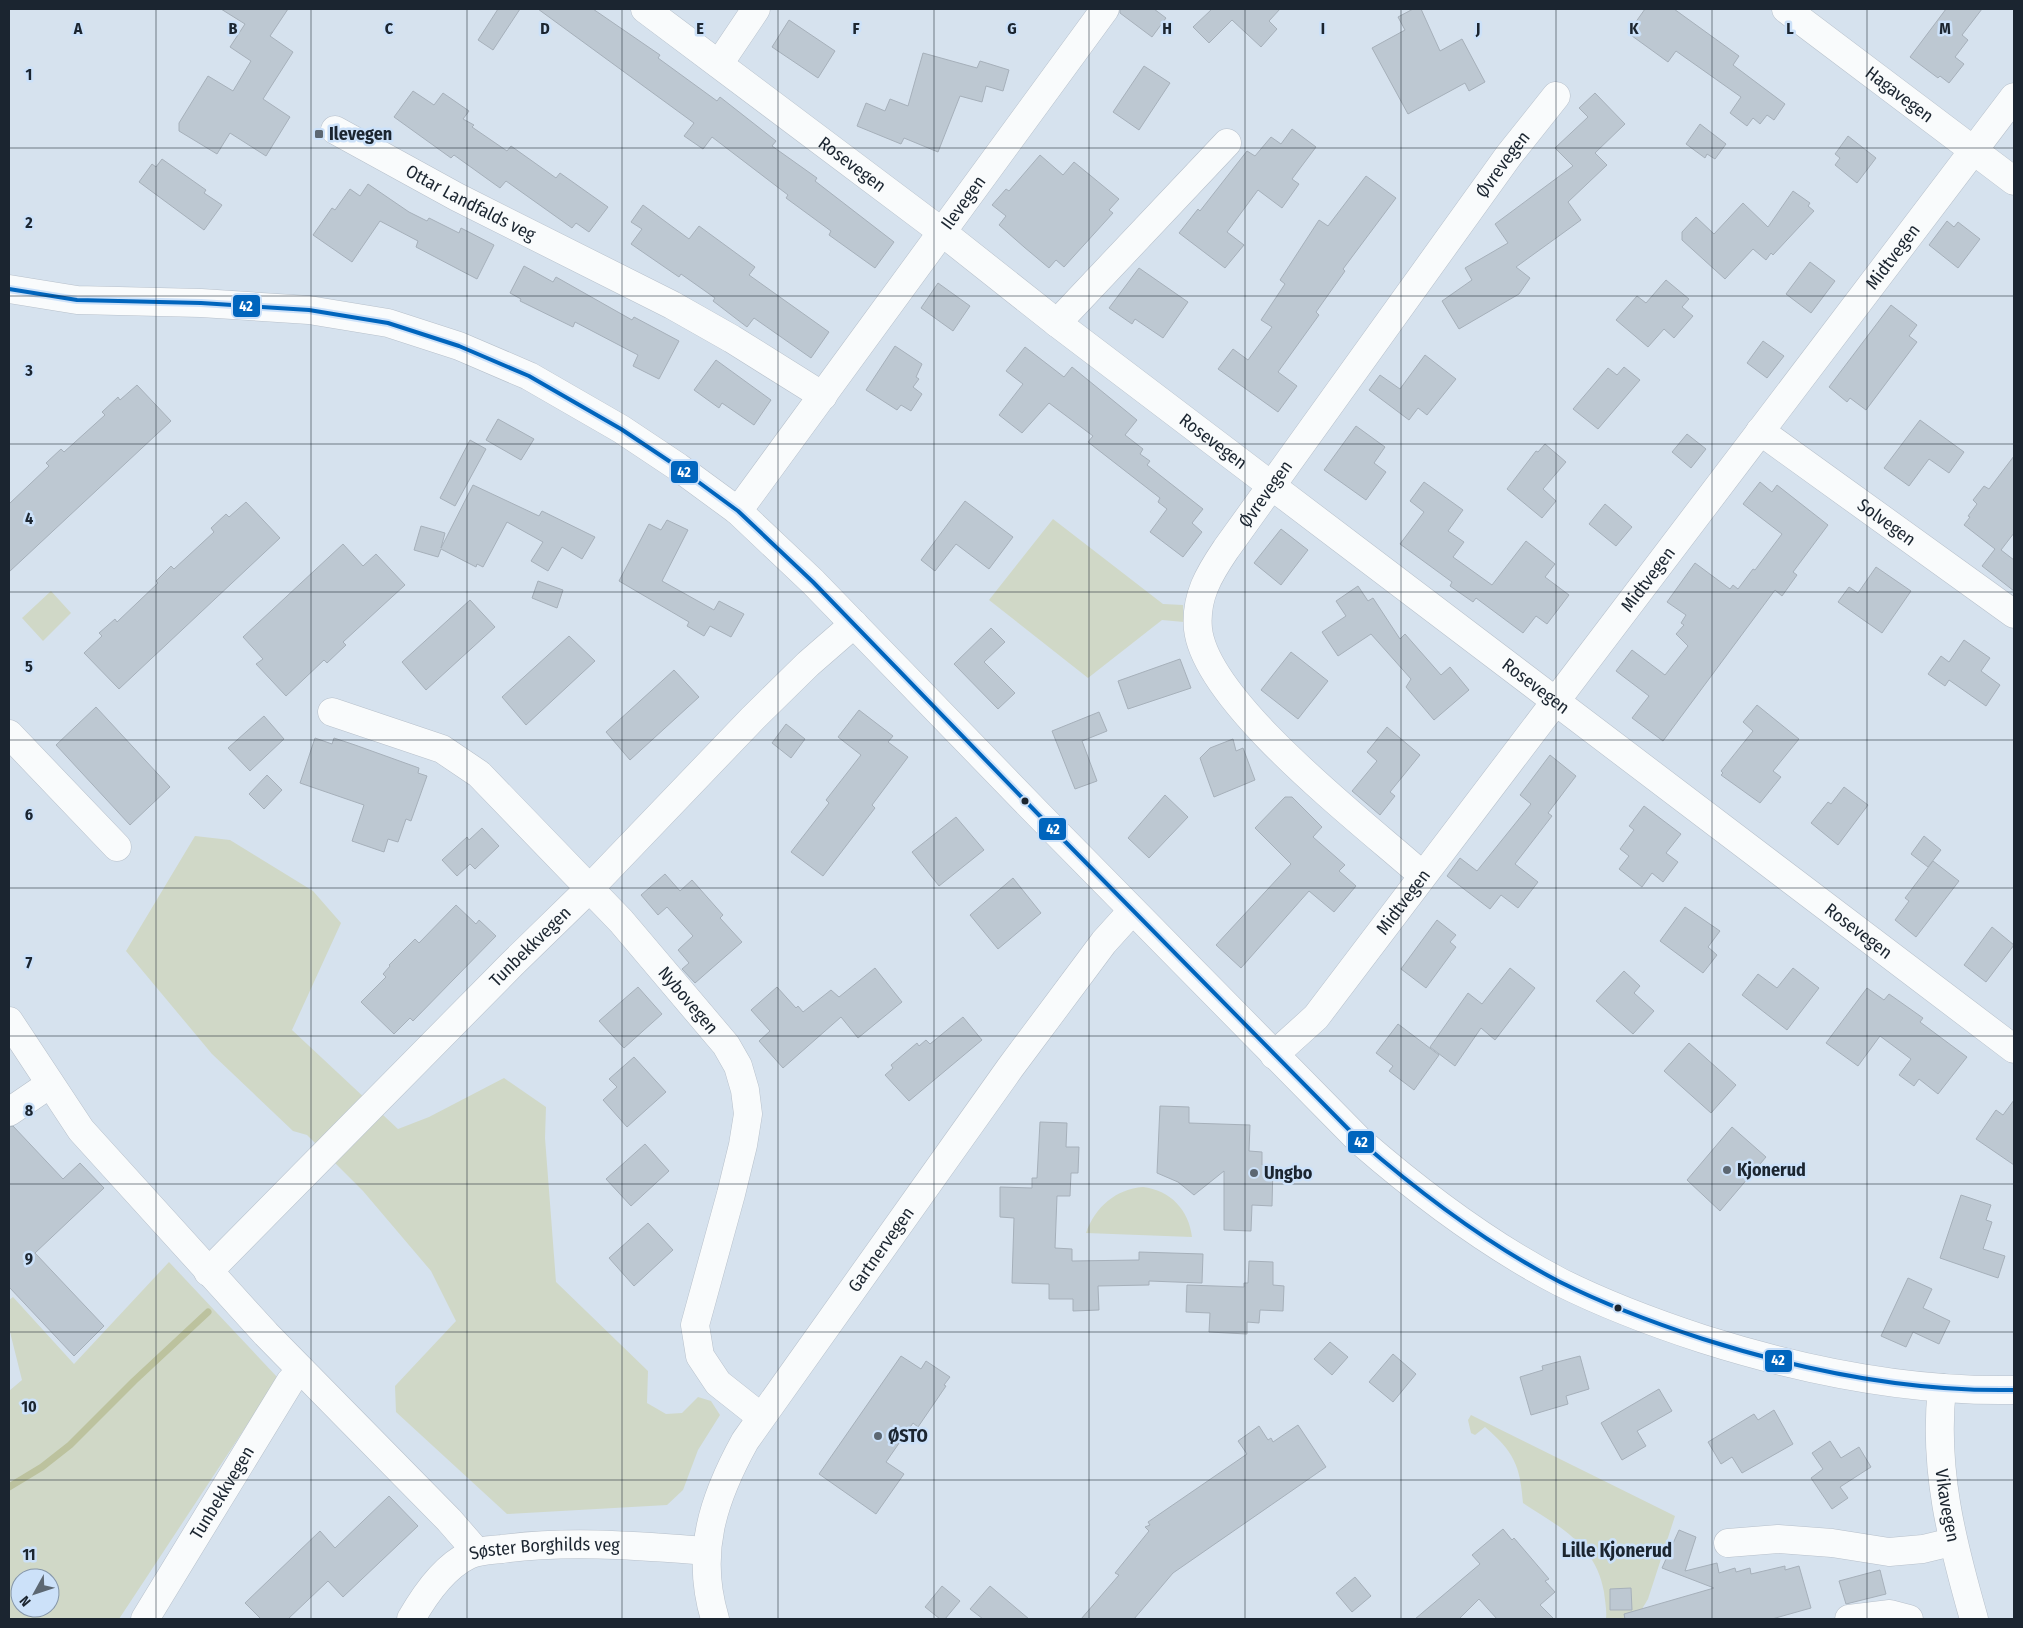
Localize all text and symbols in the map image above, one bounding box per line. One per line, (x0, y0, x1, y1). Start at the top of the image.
text: A (73, 19, 83, 38)
text: B (229, 19, 238, 38)
text: C (385, 19, 394, 38)
text: D (540, 19, 550, 38)
text: E (696, 19, 704, 38)
text: F (852, 19, 860, 38)
text: G (1007, 19, 1017, 38)
text: H (1162, 19, 1172, 38)
text: I (1321, 19, 1325, 38)
text: J (1475, 19, 1480, 38)
text: K (1629, 19, 1639, 38)
text: L (1786, 19, 1794, 38)
text: M (1939, 19, 1951, 38)
street label: Hagavegen (1861, 62, 1938, 127)
text: 1 (26, 65, 32, 84)
place label: Ilevegen (329, 123, 392, 145)
street label: Øvrevegen (1471, 127, 1535, 202)
marker: Ilevegen (313, 128, 325, 140)
street label: Rosevegen (814, 132, 890, 197)
street label: Ottar Landfalds veg (402, 160, 540, 246)
street label: Ilevegen (936, 171, 991, 234)
text: 2 (24, 213, 33, 232)
street label: Midtvegen (1861, 220, 1925, 294)
line badge: 42 (232, 294, 261, 318)
text: 42 (239, 298, 253, 315)
text: 3 (24, 361, 33, 380)
street label: Rosevegen (1175, 409, 1251, 474)
street label: Øvrevegen (1234, 456, 1297, 532)
line badge: 42 (670, 460, 699, 484)
text: 42 (677, 464, 691, 481)
street label: Solvegen (1853, 494, 1920, 551)
text: 4 (25, 509, 33, 528)
street label: Midtvegen (1616, 542, 1680, 616)
street label: Rosevegen (1498, 654, 1574, 719)
text: 5 (25, 657, 33, 676)
unlabelled marker (1020, 796, 1030, 806)
text: 6 (25, 805, 33, 824)
line badge: 42 (1038, 817, 1067, 841)
text: 42 (1046, 821, 1060, 838)
street label: Midtvegen (1371, 865, 1435, 939)
street label: Rosevegen (1820, 898, 1897, 964)
street label: Tunbekkvegen (485, 902, 575, 991)
text: 7 (26, 953, 33, 972)
street label: Nybovegen (653, 962, 723, 1038)
text: 8 (25, 1101, 34, 1120)
line badge: 42 (1347, 1130, 1375, 1154)
text: 42 (1354, 1134, 1368, 1151)
place label: Kjonerud (1737, 1159, 1806, 1181)
place label: Ungbo (1264, 1162, 1313, 1184)
marker: Kjonerud (1721, 1164, 1733, 1176)
marker: Ungbo (1248, 1167, 1260, 1179)
street label: Gartnervegen (843, 1203, 919, 1296)
text: 9 (25, 1249, 33, 1268)
unlabelled marker (1613, 1303, 1623, 1313)
line badge: 42 (1764, 1349, 1793, 1373)
text: 42 (1771, 1352, 1785, 1369)
text: 10 (21, 1397, 37, 1416)
place label: ØSTO (888, 1425, 928, 1447)
marker: ØSTO (872, 1430, 884, 1442)
street label: Tunbekkvegen (185, 1442, 259, 1543)
street label: Vikavegen (1931, 1468, 1964, 1544)
street label: Søster Borghilds veg (466, 1533, 621, 1565)
district label: Lille Kjonerud (1562, 1539, 1672, 1562)
text: 11 (22, 1545, 36, 1564)
north arrow (10, 1568, 60, 1618)
text: N (16, 1592, 35, 1610)

